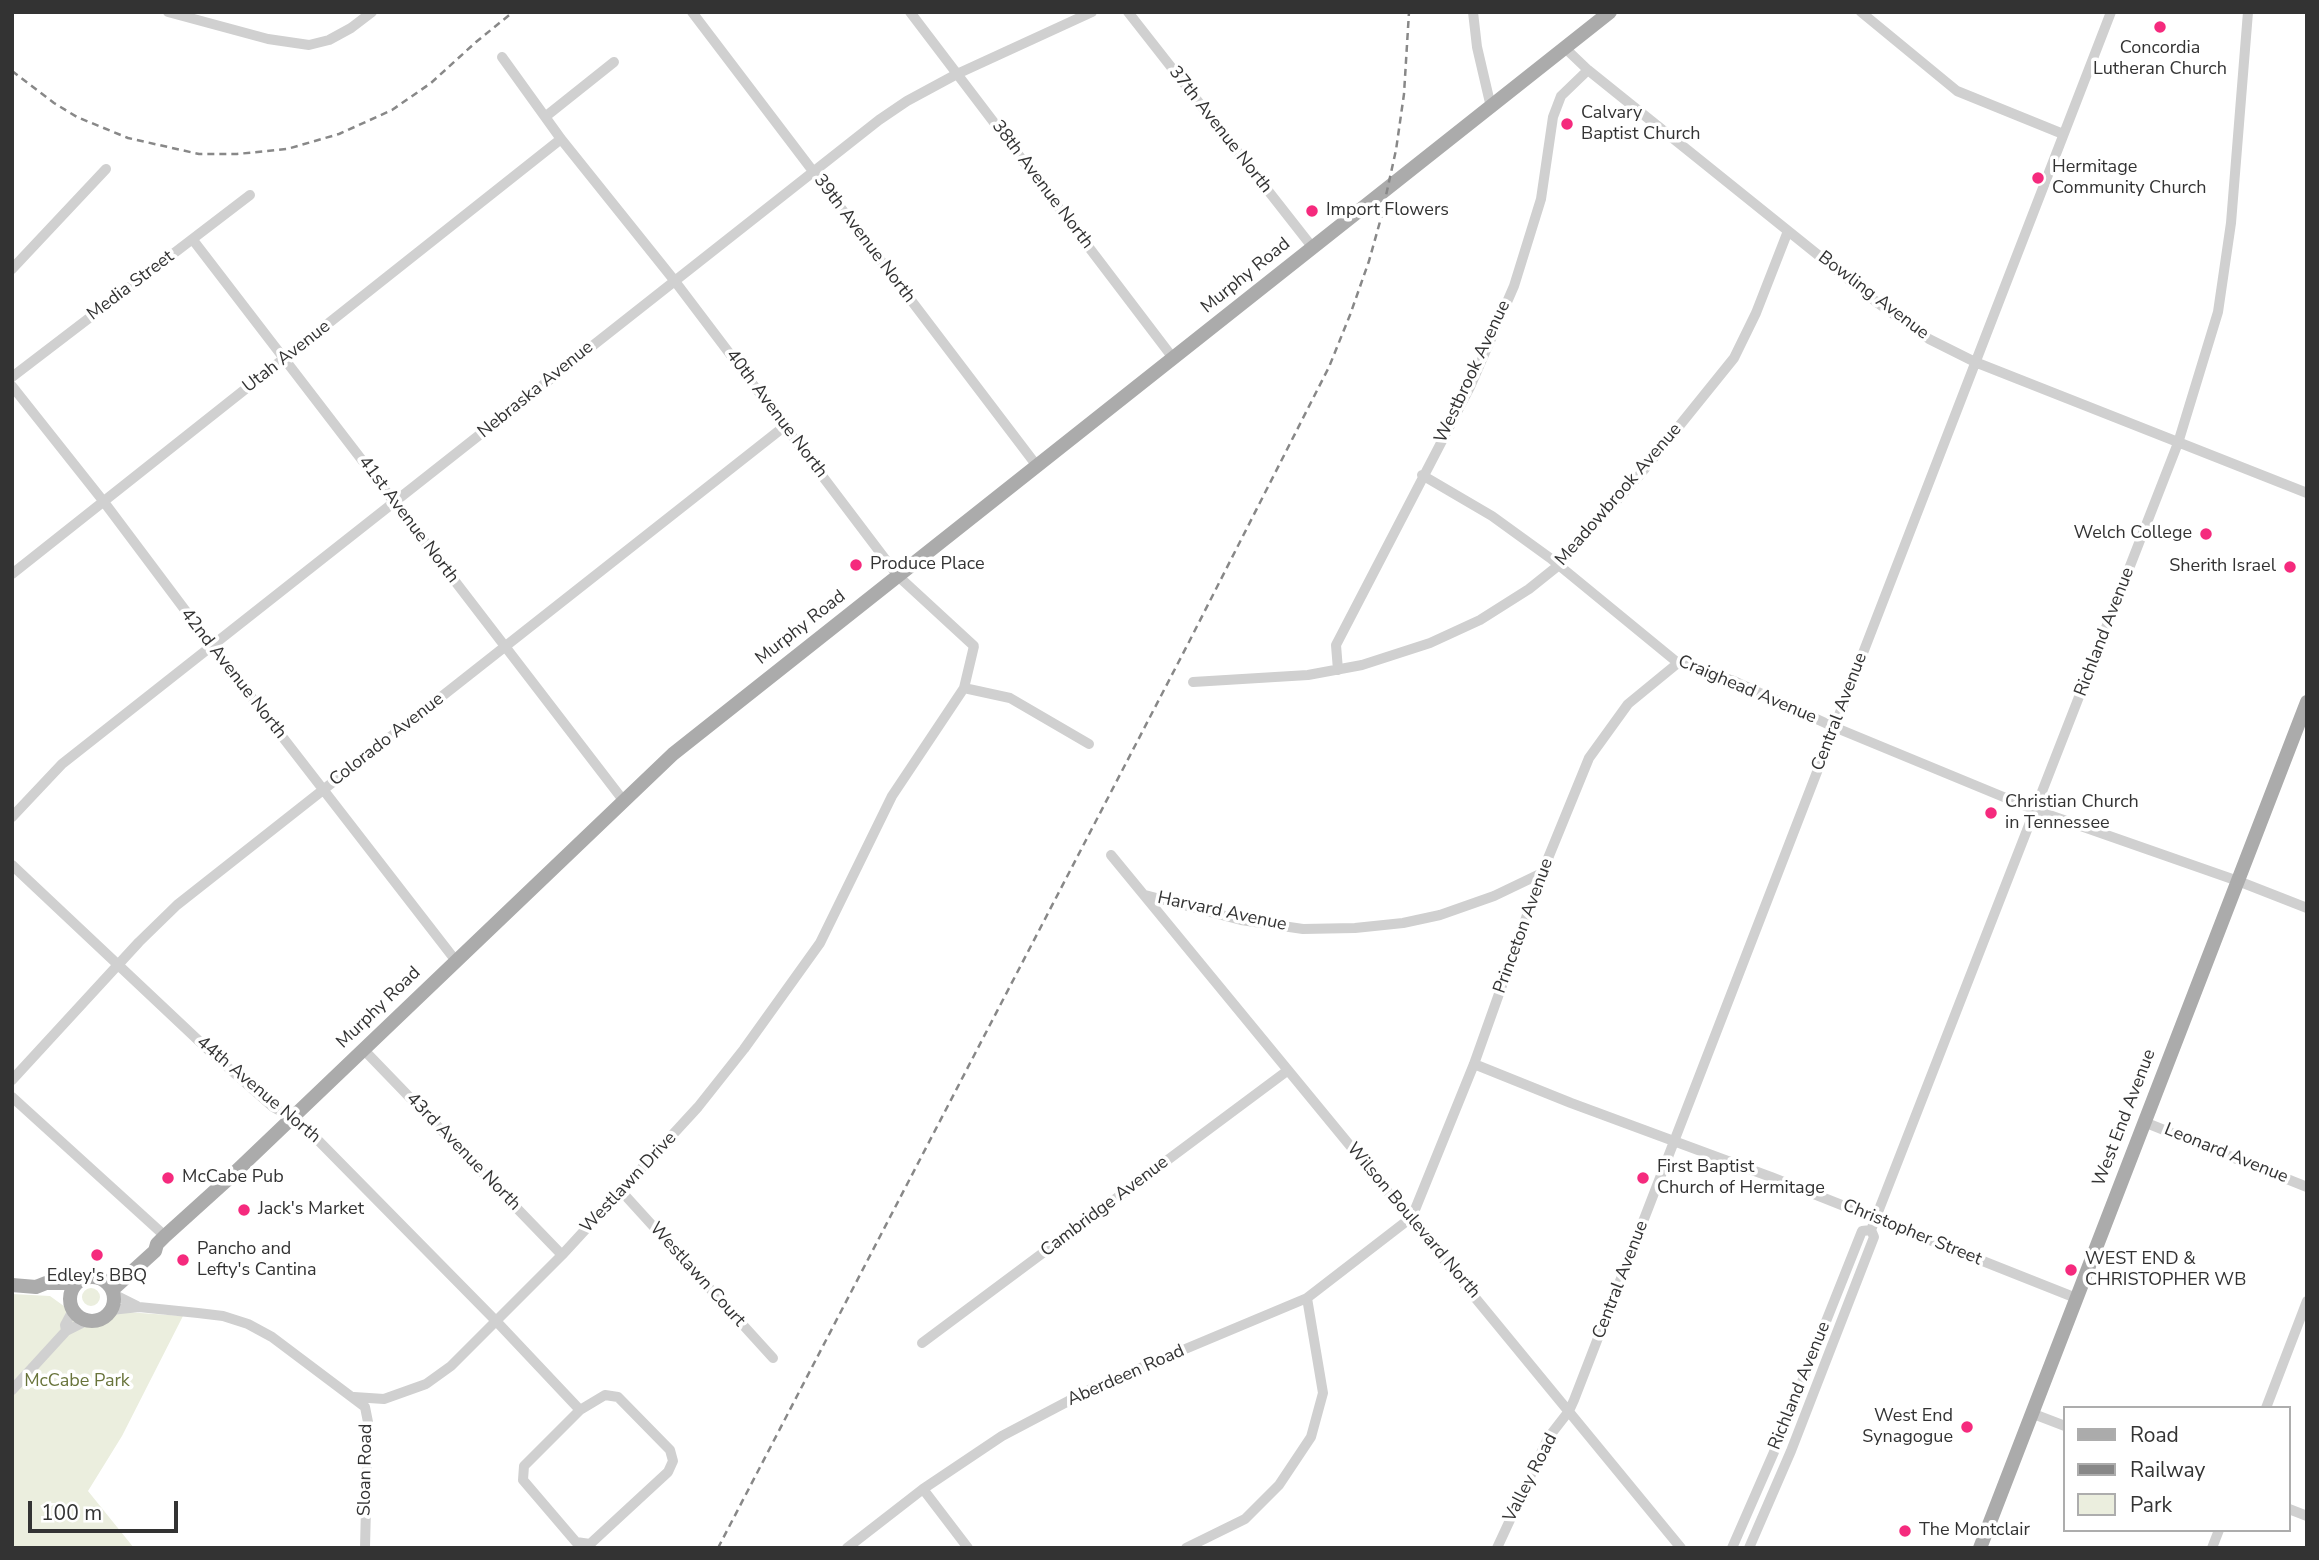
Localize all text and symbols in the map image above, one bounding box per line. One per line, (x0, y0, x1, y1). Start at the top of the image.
marker: Concordia Lutheran Church (2152, 19, 2168, 35)
place label: Concordia Lutheran Church (2093, 38, 2227, 80)
street label: 37th Avenue North (1164, 62, 1276, 198)
place label: Calvary Baptist Church (1581, 103, 1700, 146)
street label: 38th Avenue North (987, 116, 1097, 254)
marker: Calvary Baptist Church (1559, 116, 1575, 132)
place label: Hermitage Community Church (2052, 157, 2206, 200)
street label: 39th Avenue North (809, 170, 919, 308)
marker: Hermitage Community Church (2030, 170, 2046, 186)
place label: Import Flowers (1326, 200, 1449, 222)
marker: Import Flowers (1304, 203, 1320, 219)
street label: Murphy Road (1197, 234, 1295, 318)
street label: Media Street (83, 246, 179, 326)
street label: Bowling Avenue (1813, 247, 1933, 345)
street label: Westbrook Avenue (1430, 297, 1516, 447)
street label: Utah Avenue (239, 316, 335, 398)
street label: Nebraska Avenue (474, 337, 598, 443)
street label: 40th Avenue North (721, 345, 831, 483)
street label: Meadowbrook Avenue (1551, 419, 1687, 571)
street label: 41st Avenue North (353, 452, 463, 588)
place label: Welch College (2073, 523, 2192, 545)
marker: Welch College (2198, 526, 2214, 542)
place label: Produce Place (870, 554, 984, 576)
place label: Sherith Israel (2169, 556, 2276, 578)
marker: Produce Place (848, 557, 864, 573)
marker: Sherith Israel (2282, 559, 2298, 575)
street label: Richland Avenue (2071, 565, 2139, 699)
street label: Murphy Road (752, 586, 850, 670)
street label: 42nd Avenue North (175, 604, 291, 744)
street label: Central Avenue (1808, 650, 1872, 774)
street label: Craighead Avenue (1674, 651, 1820, 729)
street label: Colorado Avenue (326, 689, 448, 791)
place label: Christian Church in Tennessee (2005, 792, 2139, 834)
marker: Christian Church in Tennessee (1983, 805, 1999, 821)
street label: Princeton Avenue (1490, 856, 1558, 996)
street label: Harvard Avenue (1155, 888, 1289, 936)
street label: Murphy Road (333, 963, 425, 1053)
street label: 44th Avenue North (192, 1032, 324, 1148)
street label: West End Avenue (2089, 1046, 2161, 1190)
street label: 43rd Avenue North (401, 1088, 525, 1216)
street label: Leonard Avenue (2161, 1119, 2291, 1189)
street label: Westlawn Drive (577, 1128, 681, 1238)
street label: Wilson Boulevard North (1342, 1139, 1484, 1303)
street label: Cambridge Avenue (1037, 1152, 1173, 1262)
place label: First Baptist Church of Hermitage (1657, 1157, 1825, 1200)
place label: McCabe Pub (182, 1167, 284, 1189)
marker: McCabe Pub (160, 1170, 176, 1186)
marker: First Baptist Church of Hermitage (1635, 1170, 1651, 1186)
street label: Christopher Street (1839, 1195, 1985, 1271)
place label: Jack's Market (258, 1199, 364, 1221)
marker: Jack's Market (236, 1202, 252, 1218)
street label: Westlawn Court (645, 1218, 749, 1332)
street label: Central Avenue (1589, 1218, 1653, 1342)
place label: Pancho and Lefty's Cantina (197, 1239, 317, 1282)
marker: Edley's BBQ (89, 1247, 105, 1263)
place label: WEST END & CHRISTOPHER WB (2085, 1249, 2246, 1292)
marker: Pancho and Lefty's Cantina (175, 1252, 191, 1268)
marker: WEST END & CHRISTOPHER WB (2063, 1262, 2079, 1278)
place label: Edley's BBQ (47, 1266, 147, 1288)
street label: Richland Avenue (1764, 1319, 1836, 1453)
street label: Aberdeen Road (1064, 1341, 1188, 1411)
park label: McCabe Park (24, 1371, 130, 1393)
place label: West End Synagogue (1862, 1406, 1953, 1448)
legend (2064, 1406, 2291, 1532)
marker: West End Synagogue (1959, 1419, 1975, 1435)
text: Road (2130, 1421, 2179, 1449)
street label: Sloan Road (354, 1424, 378, 1516)
street label: Valley Road (1499, 1430, 1563, 1526)
text: Railway (2130, 1456, 2205, 1484)
scale bar (32, 1486, 182, 1530)
text: Park (2130, 1491, 2172, 1519)
text: 100 m (41, 1499, 102, 1527)
place label: The Montclair (1919, 1520, 2030, 1542)
marker: The Montclair (1897, 1523, 1913, 1539)

